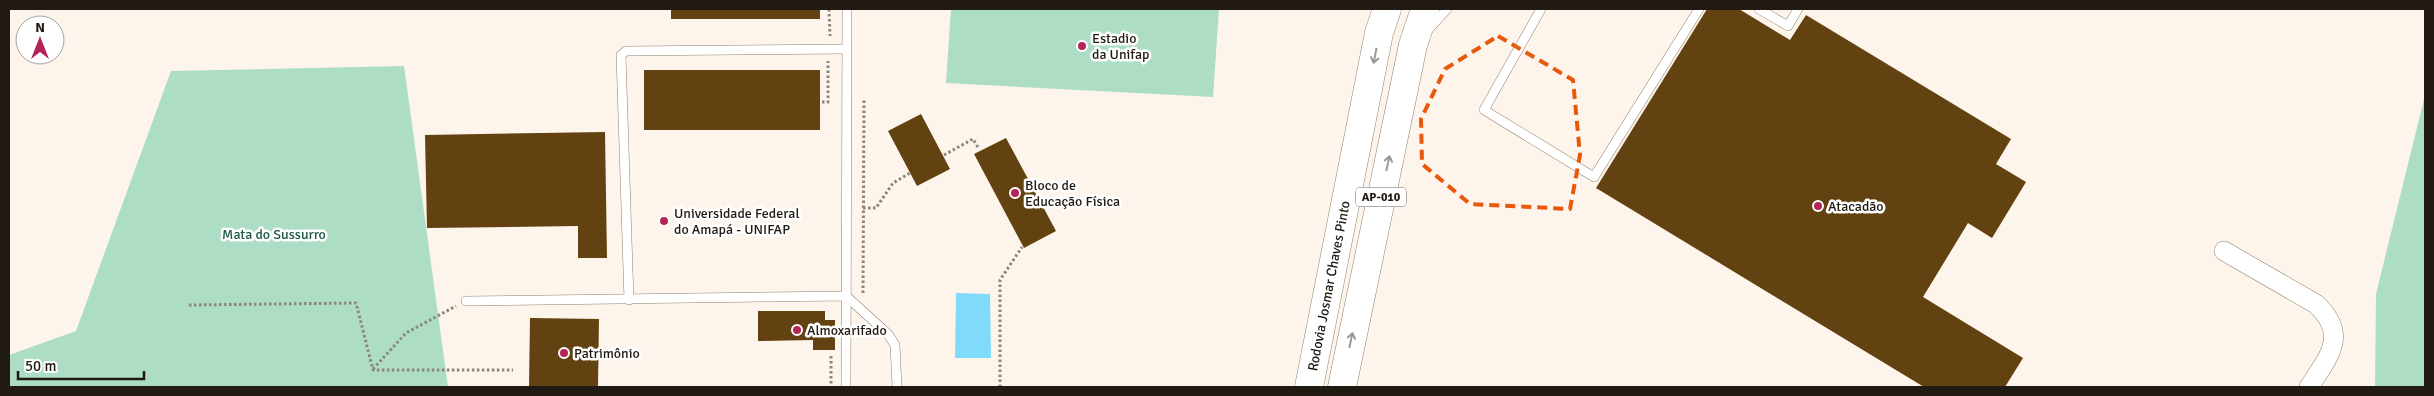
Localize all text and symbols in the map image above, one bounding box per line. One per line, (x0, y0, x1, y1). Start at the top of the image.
north arrow (15, 15, 65, 65)
text: N (35, 19, 45, 36)
place label: Estadio da Unifap (1092, 30, 1150, 63)
marker: Estadio da Unifap (1076, 40, 1088, 52)
one-way arrow (1369, 48, 1379, 64)
one-way arrow (1384, 156, 1393, 172)
place label: Bloco de Educação Física (1025, 177, 1120, 210)
marker: Bloco de Educação Física (1009, 187, 1021, 199)
road number: AP-010 (1356, 188, 1406, 206)
place label: Atacadão (1828, 198, 1884, 215)
street label: Rodovia Josmar Chaves Pinto (1304, 199, 1354, 373)
marker: Atacadão (1812, 200, 1824, 212)
place label: Universidade Federal do Amapá - UNIFAP (674, 205, 800, 238)
marker: Universidade Federal do Amapá - UNIFAP (658, 215, 670, 227)
park label: Mata do Sussurro (222, 226, 326, 243)
place label: Almoxarifado (807, 322, 887, 339)
marker: Almoxarifado (791, 324, 803, 336)
one-way arrow (1347, 332, 1357, 348)
place label: Patrimônio (574, 345, 640, 362)
marker: Patrimônio (558, 347, 570, 359)
scale bar (18, 348, 144, 380)
text: 50 m (25, 357, 56, 375)

